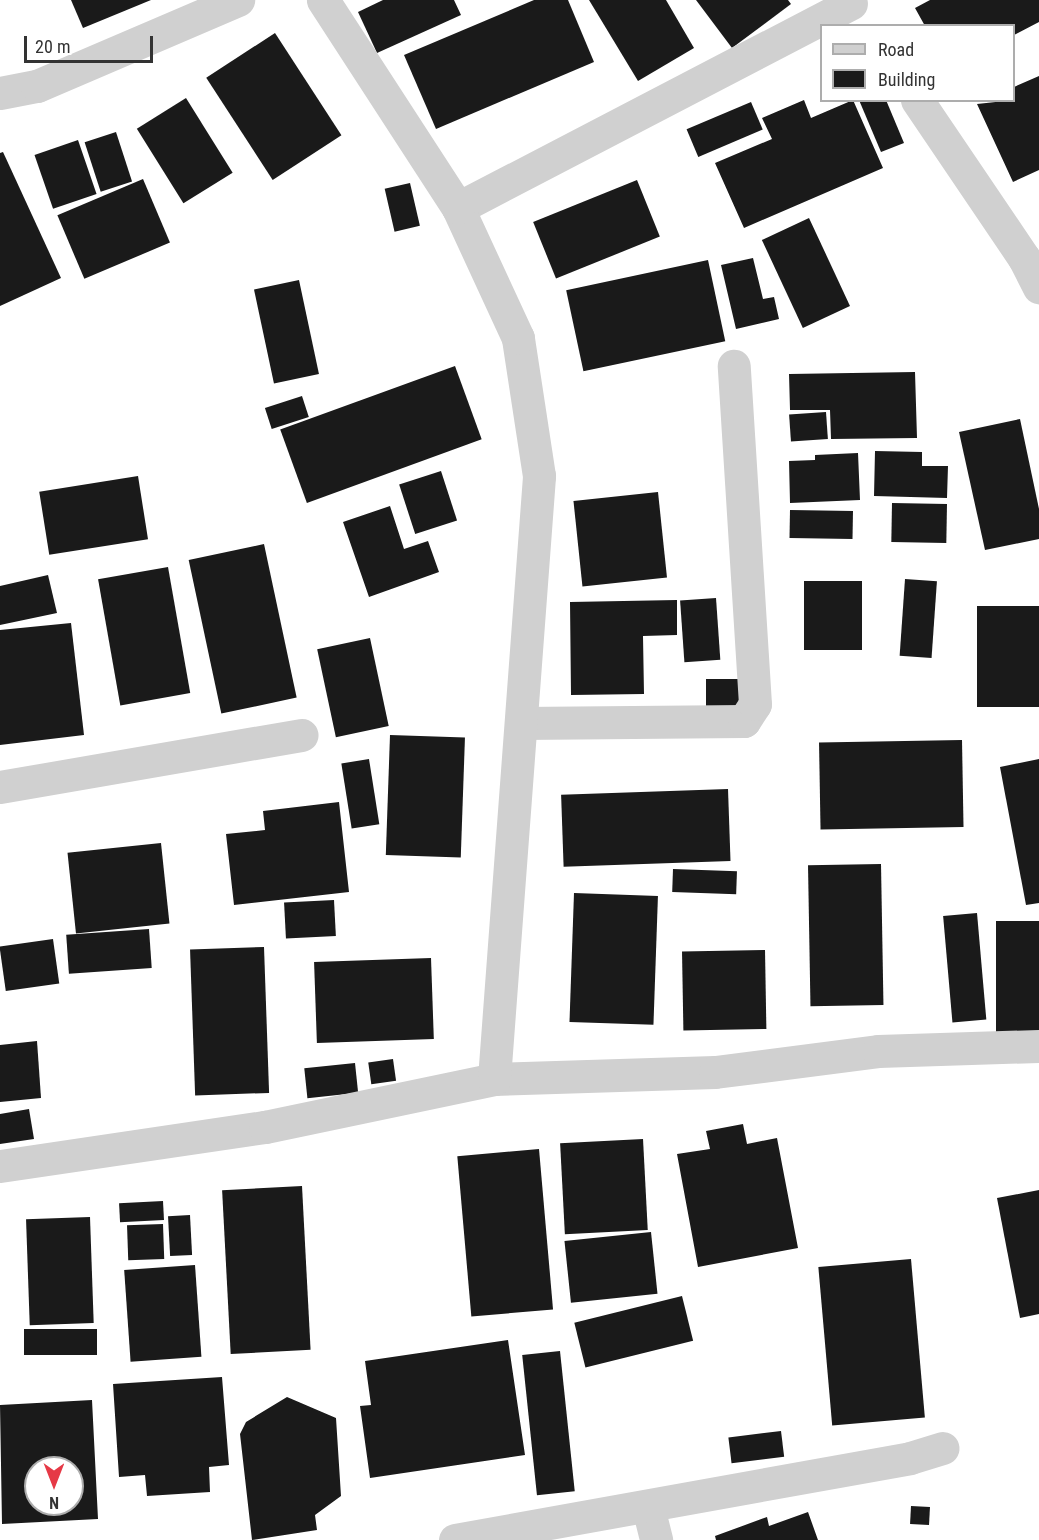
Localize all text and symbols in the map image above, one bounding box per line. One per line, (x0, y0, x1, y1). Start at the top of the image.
scale bar (27, 24, 156, 62)
legend (820, 24, 1015, 102)
text: 20 m (35, 36, 70, 57)
text: Road (878, 39, 914, 60)
text: Building (878, 69, 935, 90)
north arrow (24, 1456, 84, 1516)
text: N (49, 1493, 59, 1512)

